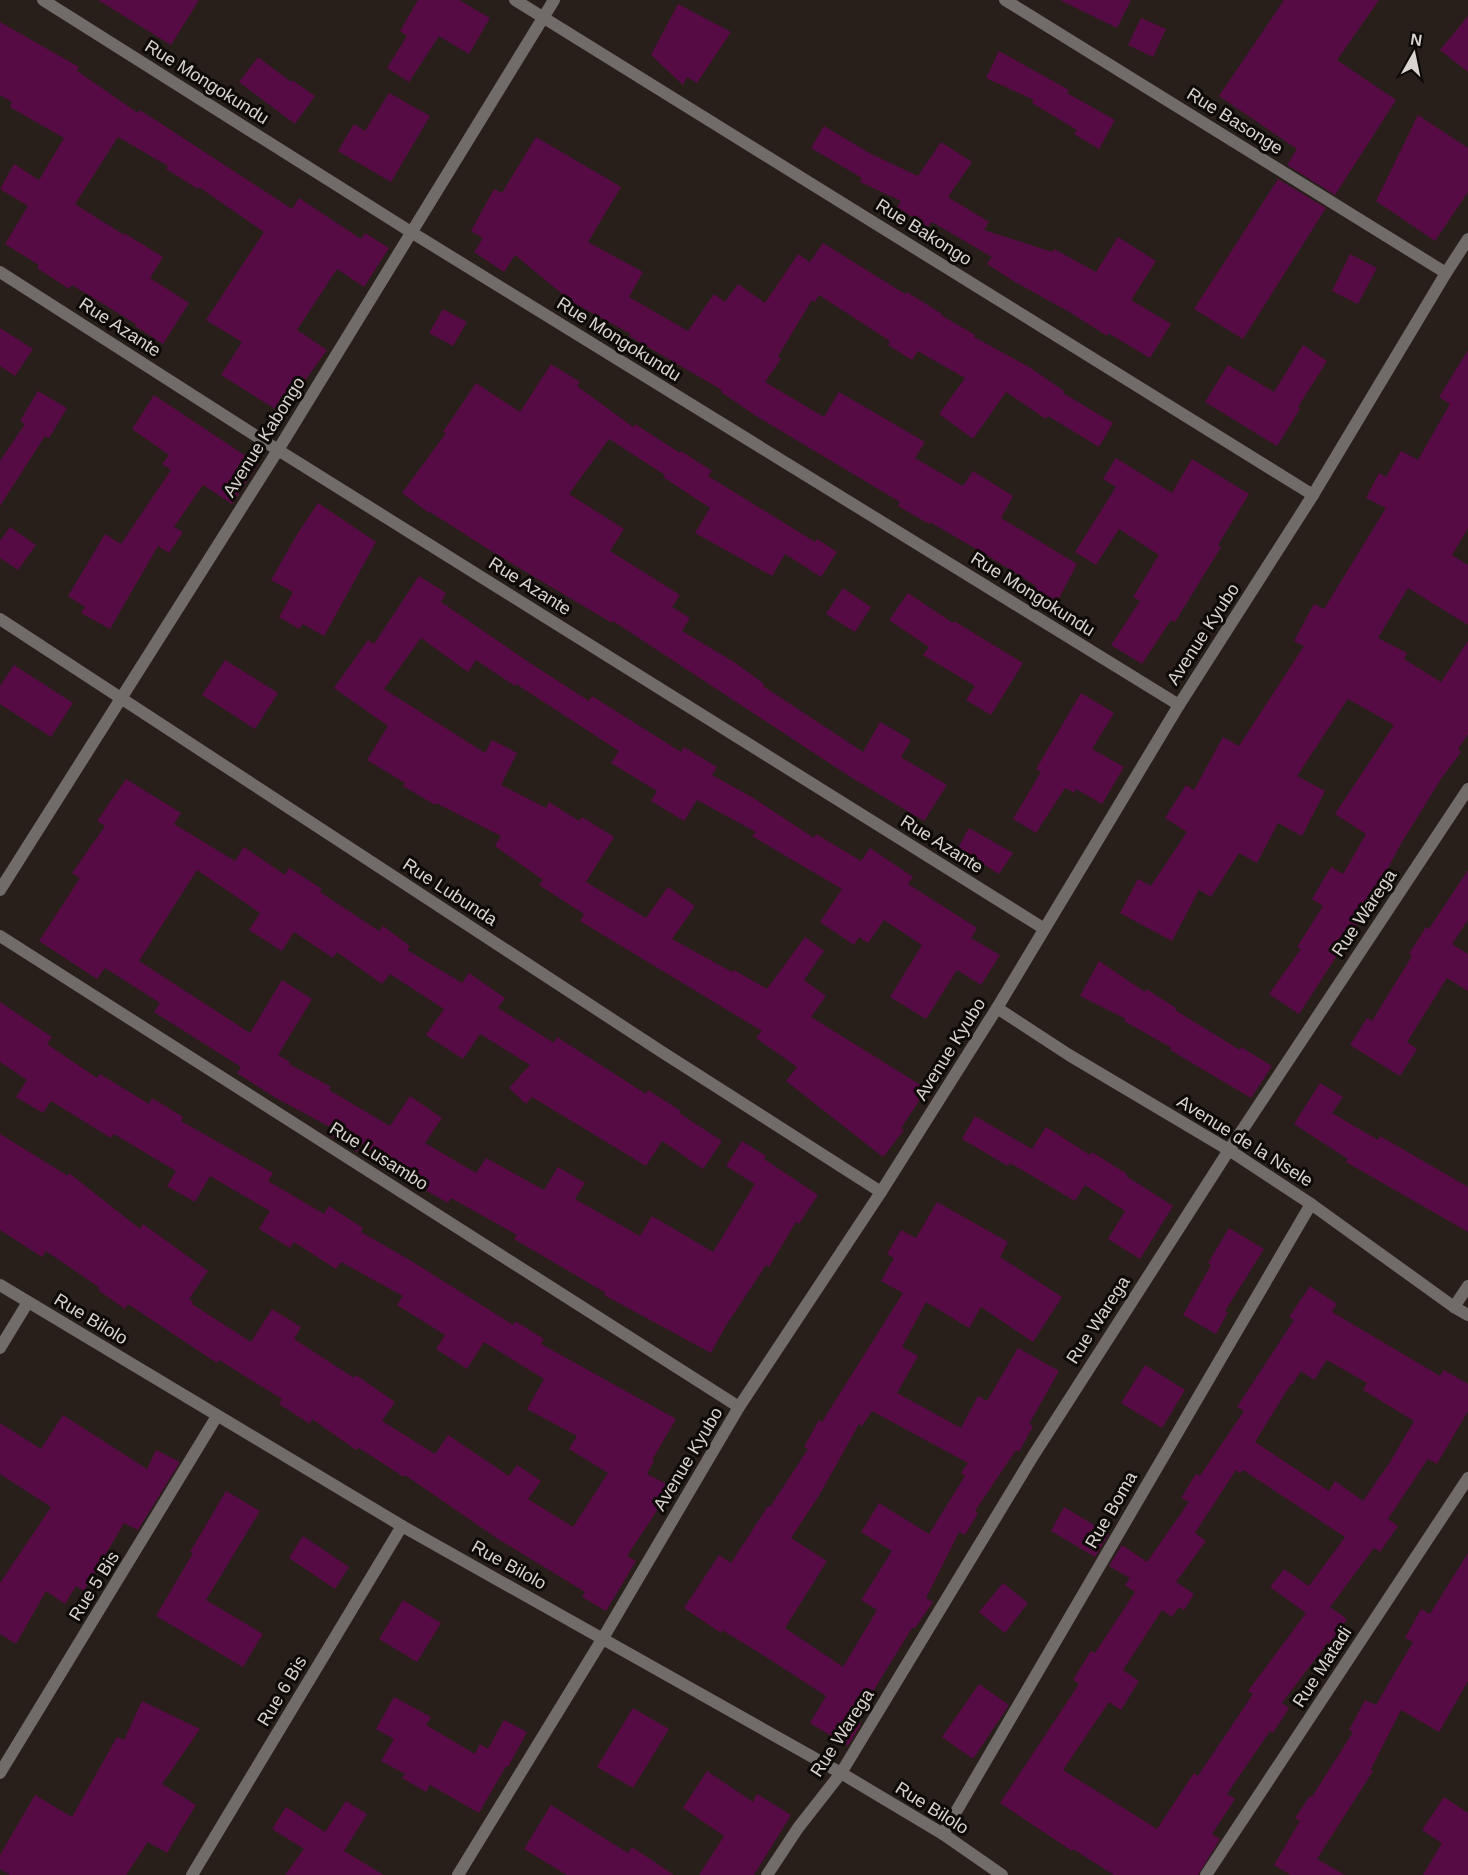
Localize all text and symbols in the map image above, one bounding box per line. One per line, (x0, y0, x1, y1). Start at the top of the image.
north arrow (1384, 24, 1444, 84)
text: N (1409, 30, 1423, 49)
street label: Rue Mongokundu (141, 36, 273, 128)
street label: Rue Basonge (1183, 84, 1287, 158)
street label: Rue Bakongo (872, 195, 976, 269)
street label: Rue Azante (76, 293, 164, 361)
street label: Rue Mongokundu (553, 293, 685, 385)
street label: Avenue Kabongo (219, 373, 309, 501)
street label: Rue Mongokundu (967, 548, 1099, 640)
street label: Rue Azante (485, 553, 575, 619)
street label: Avenue Kyubo (1163, 580, 1243, 688)
street label: Rue Azante (897, 811, 987, 877)
street label: Rue Lubunda (399, 854, 502, 930)
street label: Rue Warega (1328, 865, 1401, 960)
street label: Avenue Kyubo (911, 994, 989, 1104)
street label: Avenue de la Nsele (1174, 1091, 1316, 1191)
street label: Rue Lusambo (326, 1118, 432, 1194)
street label: Rue Warega (1062, 1272, 1134, 1368)
street label: Rue Bilolo (51, 1289, 131, 1349)
street label: Avenue Kyubo (649, 1404, 727, 1514)
street label: Rue Boma (1081, 1467, 1141, 1552)
street label: Rue Bilolo (468, 1536, 550, 1594)
street label: Rue 5 Bis (65, 1548, 123, 1624)
street label: Rue Matadi (1289, 1623, 1355, 1711)
street label: Rue 6 Bis (253, 1652, 311, 1730)
street label: Rue Warega (806, 1685, 878, 1781)
street label: Rue Bilolo (892, 1778, 972, 1838)

